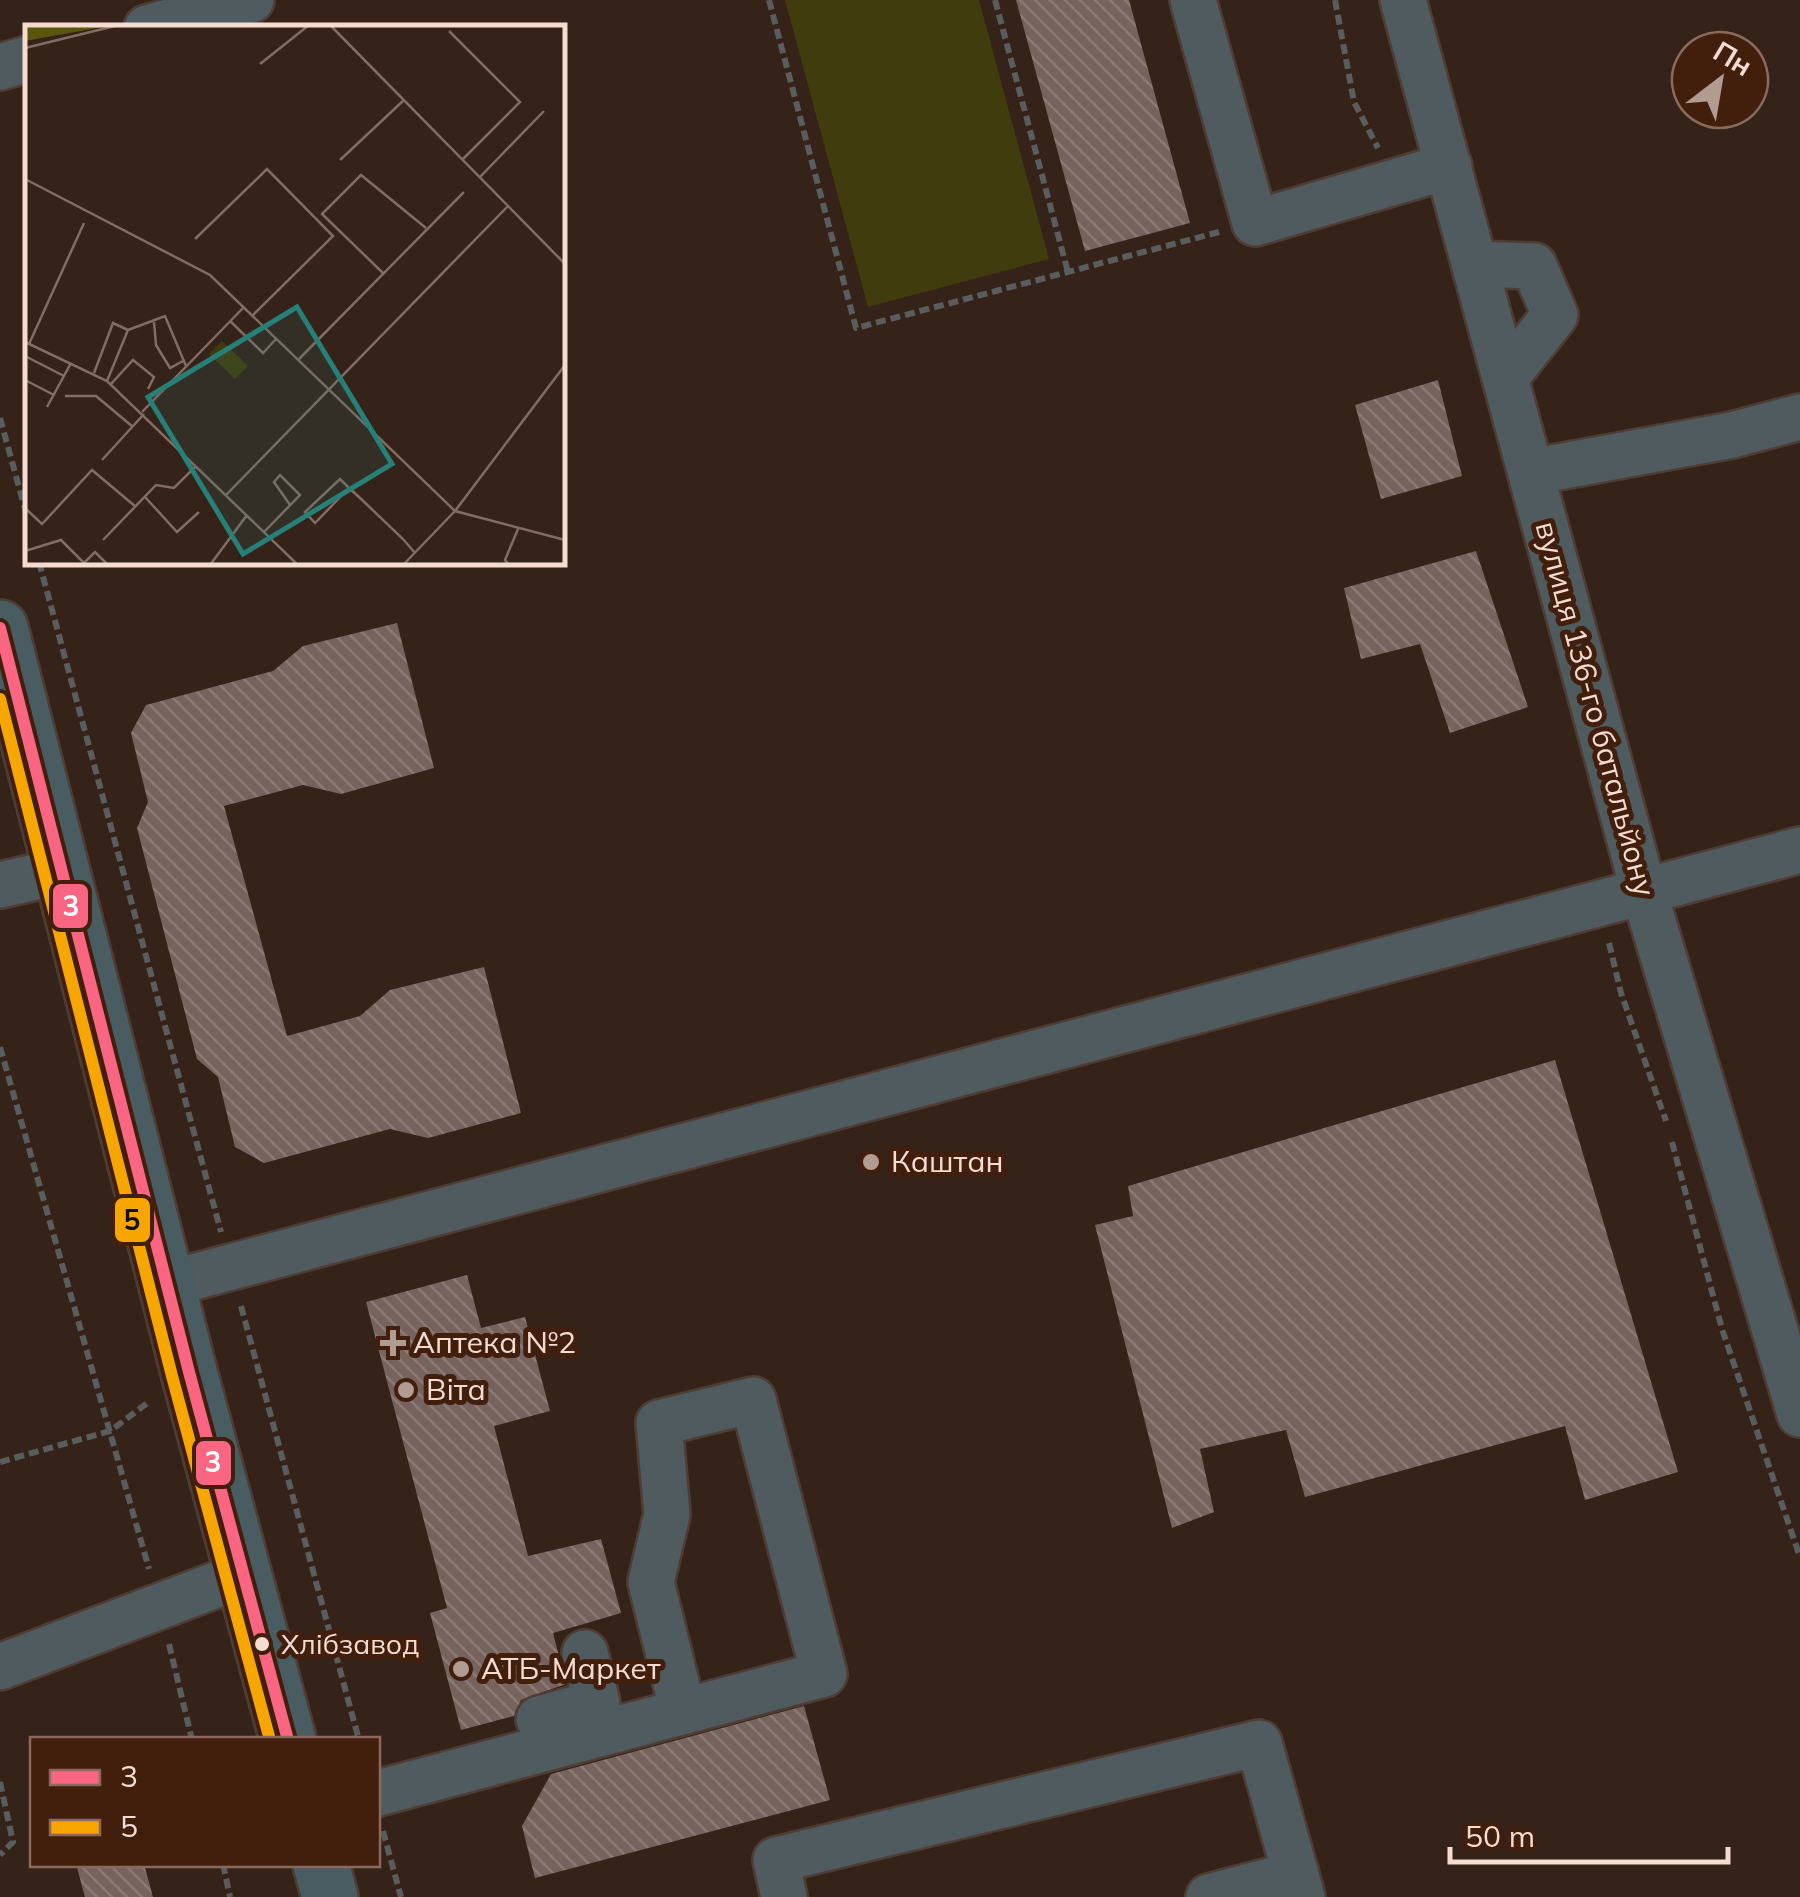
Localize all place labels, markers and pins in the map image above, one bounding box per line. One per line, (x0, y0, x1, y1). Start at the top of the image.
place label: Каштан (891, 1142, 1003, 1180)
marker: Каштан (860, 1151, 882, 1173)
place label: Аптека №2 (413, 1323, 576, 1361)
marker: Аптека №2 (382, 1332, 404, 1354)
place label: Віта (426, 1370, 486, 1408)
marker: Віта (395, 1379, 417, 1401)
place label: Хлібзавод (281, 1626, 419, 1661)
marker: Хлібзавод (252, 1634, 272, 1654)
place label: АТБ-Маркет (481, 1649, 661, 1687)
marker: АТБ-Маркет (450, 1658, 472, 1680)

